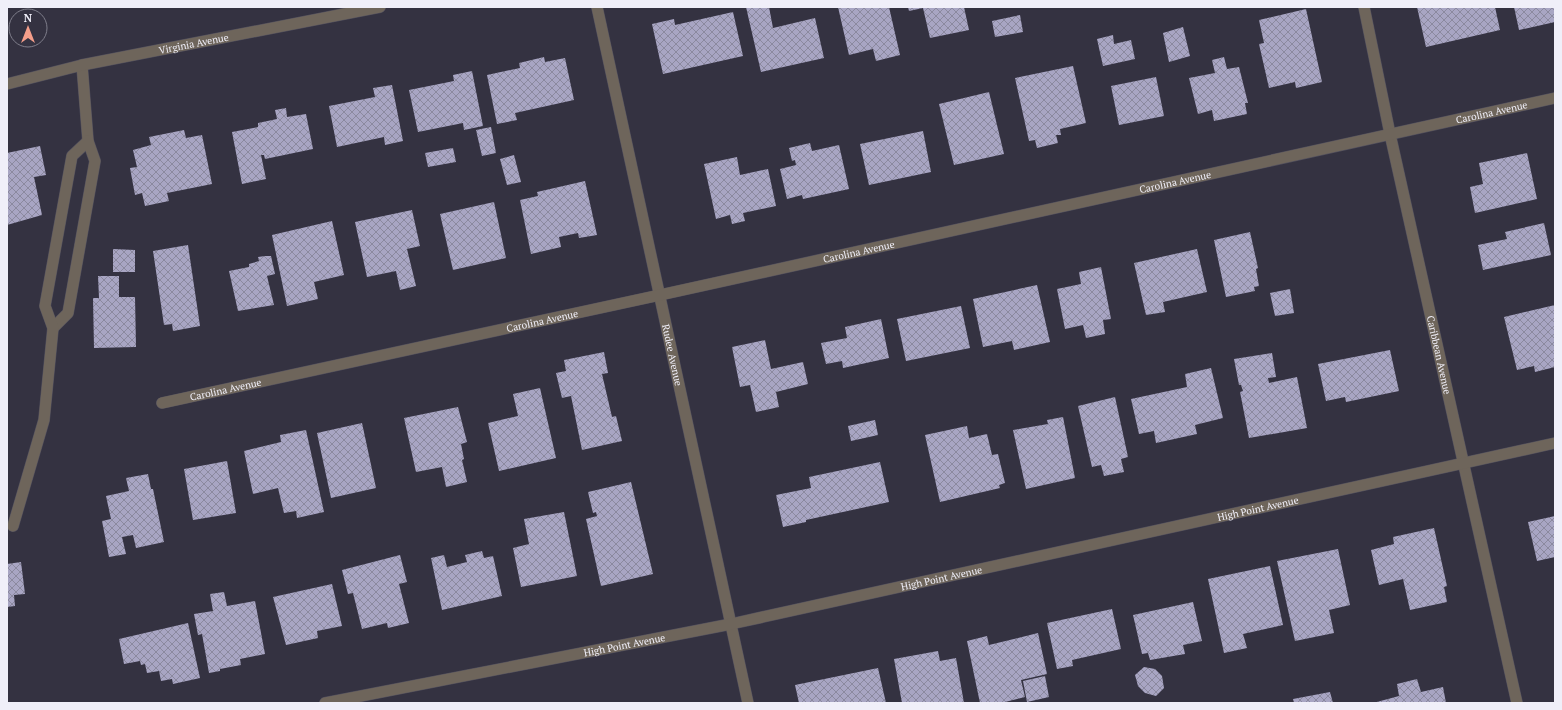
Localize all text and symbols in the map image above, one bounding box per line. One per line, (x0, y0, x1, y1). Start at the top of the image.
north arrow (8, 8, 48, 48)
text: N (24, 11, 33, 25)
street label: Virginia Avenue (157, 30, 230, 56)
street label: Carolina Avenue (1454, 98, 1529, 126)
street label: Carolina Avenue (1138, 167, 1212, 196)
street label: Carolina Avenue (822, 237, 896, 265)
street label: Carolina Avenue (505, 306, 579, 335)
street label: Caribbean Avenue (1424, 314, 1454, 396)
street label: Rudee Avenue (659, 323, 685, 387)
street label: Carolina Avenue (188, 375, 263, 403)
street label: High Point Avenue (1216, 493, 1300, 524)
street label: High Point Avenue (900, 563, 983, 593)
street label: High Point Avenue (583, 630, 666, 659)

